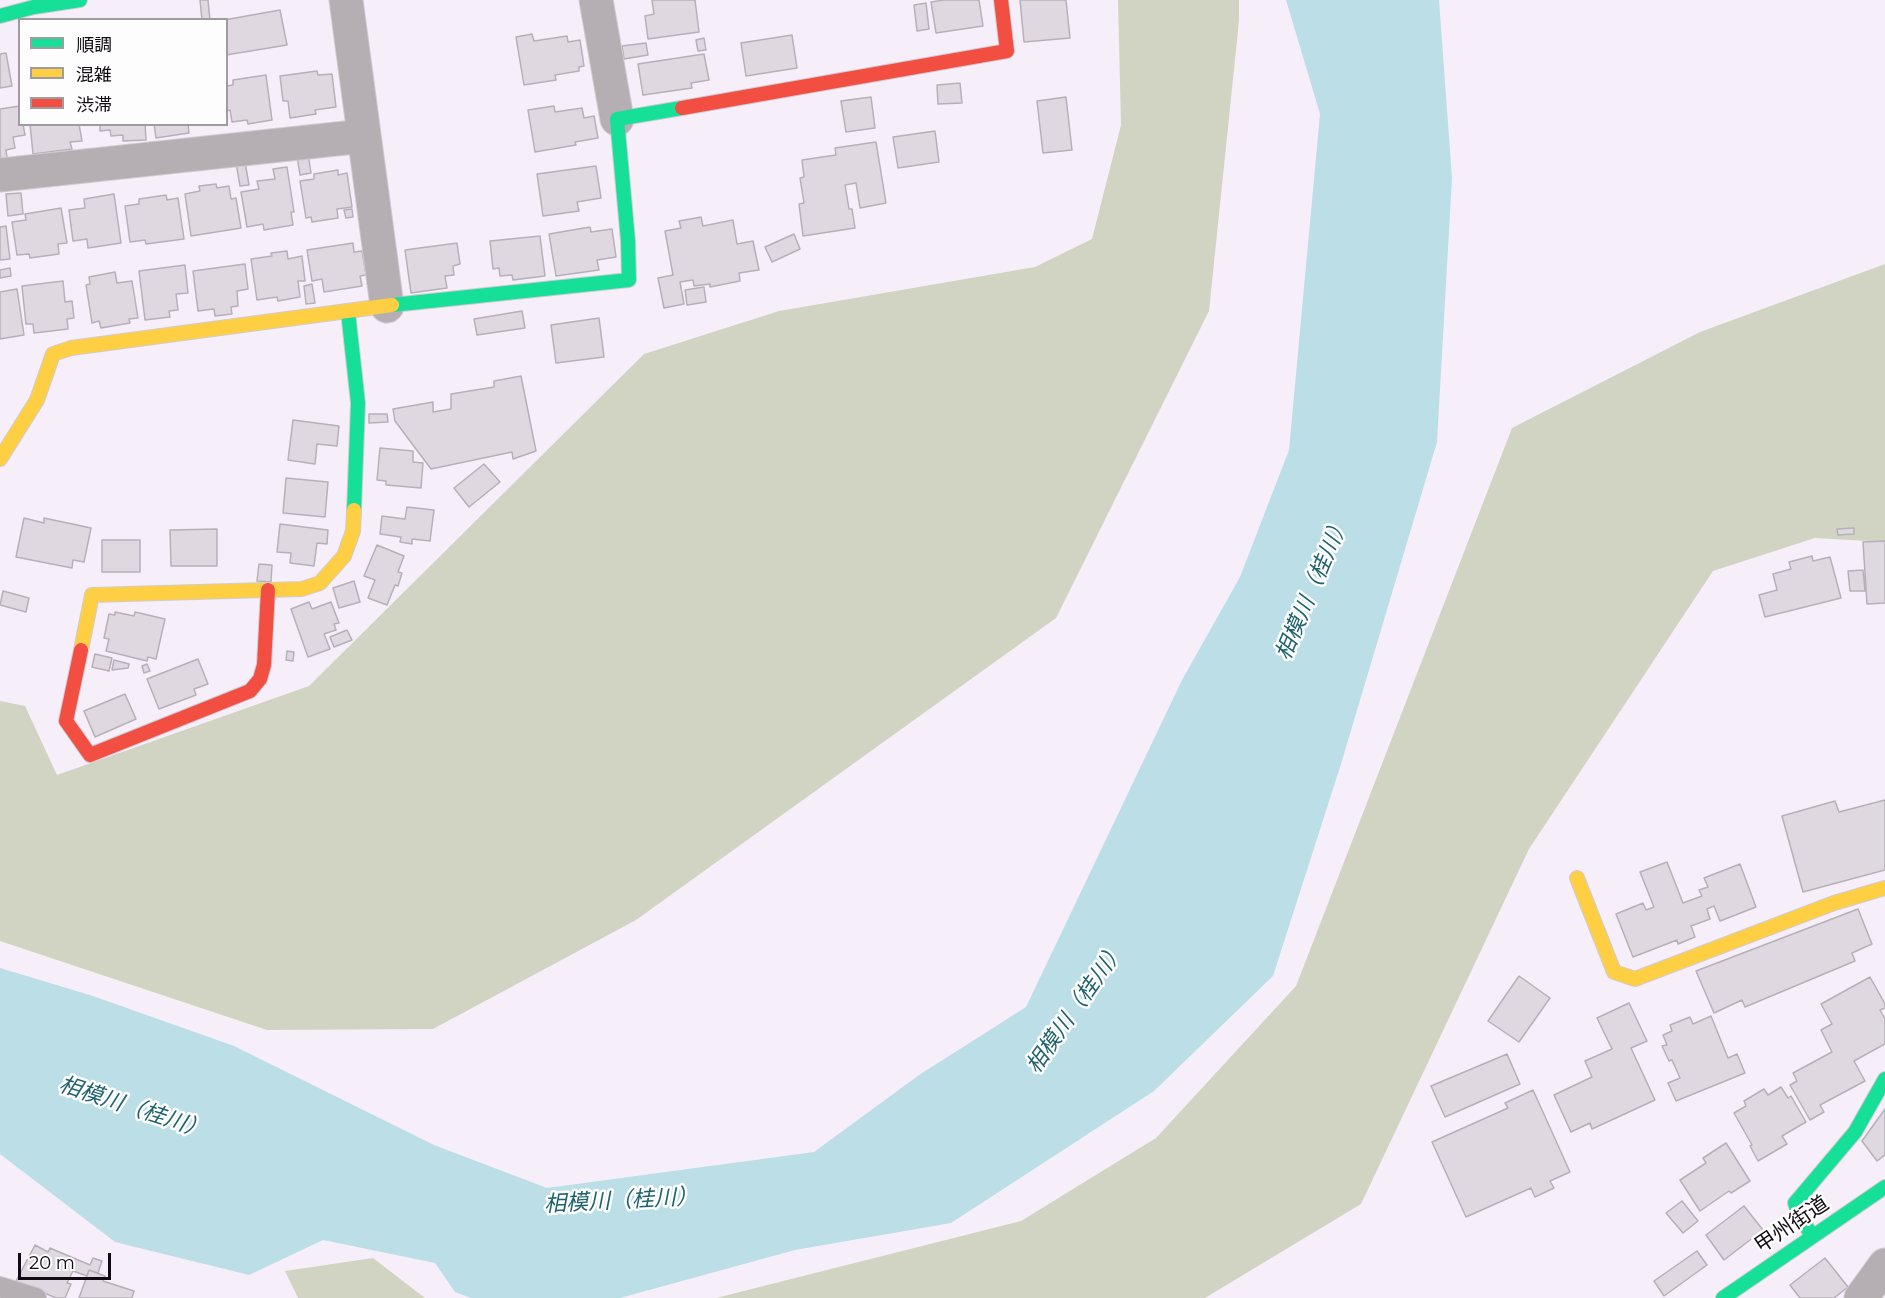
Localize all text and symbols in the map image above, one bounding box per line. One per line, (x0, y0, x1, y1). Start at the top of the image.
legend (18, 18, 228, 126)
text: 順調 (76, 34, 112, 56)
text: 混雑 (76, 64, 112, 86)
text: 渋滞 (76, 94, 112, 116)
water label: 相模川（桂川） (1271, 512, 1355, 664)
water label: 相模川（桂川） (1021, 937, 1131, 1079)
water label: 相模川（桂川） (56, 1072, 210, 1144)
water label: 相模川（桂川） (543, 1184, 699, 1218)
street label: 甲州街道 (1750, 1191, 1834, 1259)
scale bar (21, 1241, 114, 1279)
text: 20 m (29, 1252, 75, 1274)

